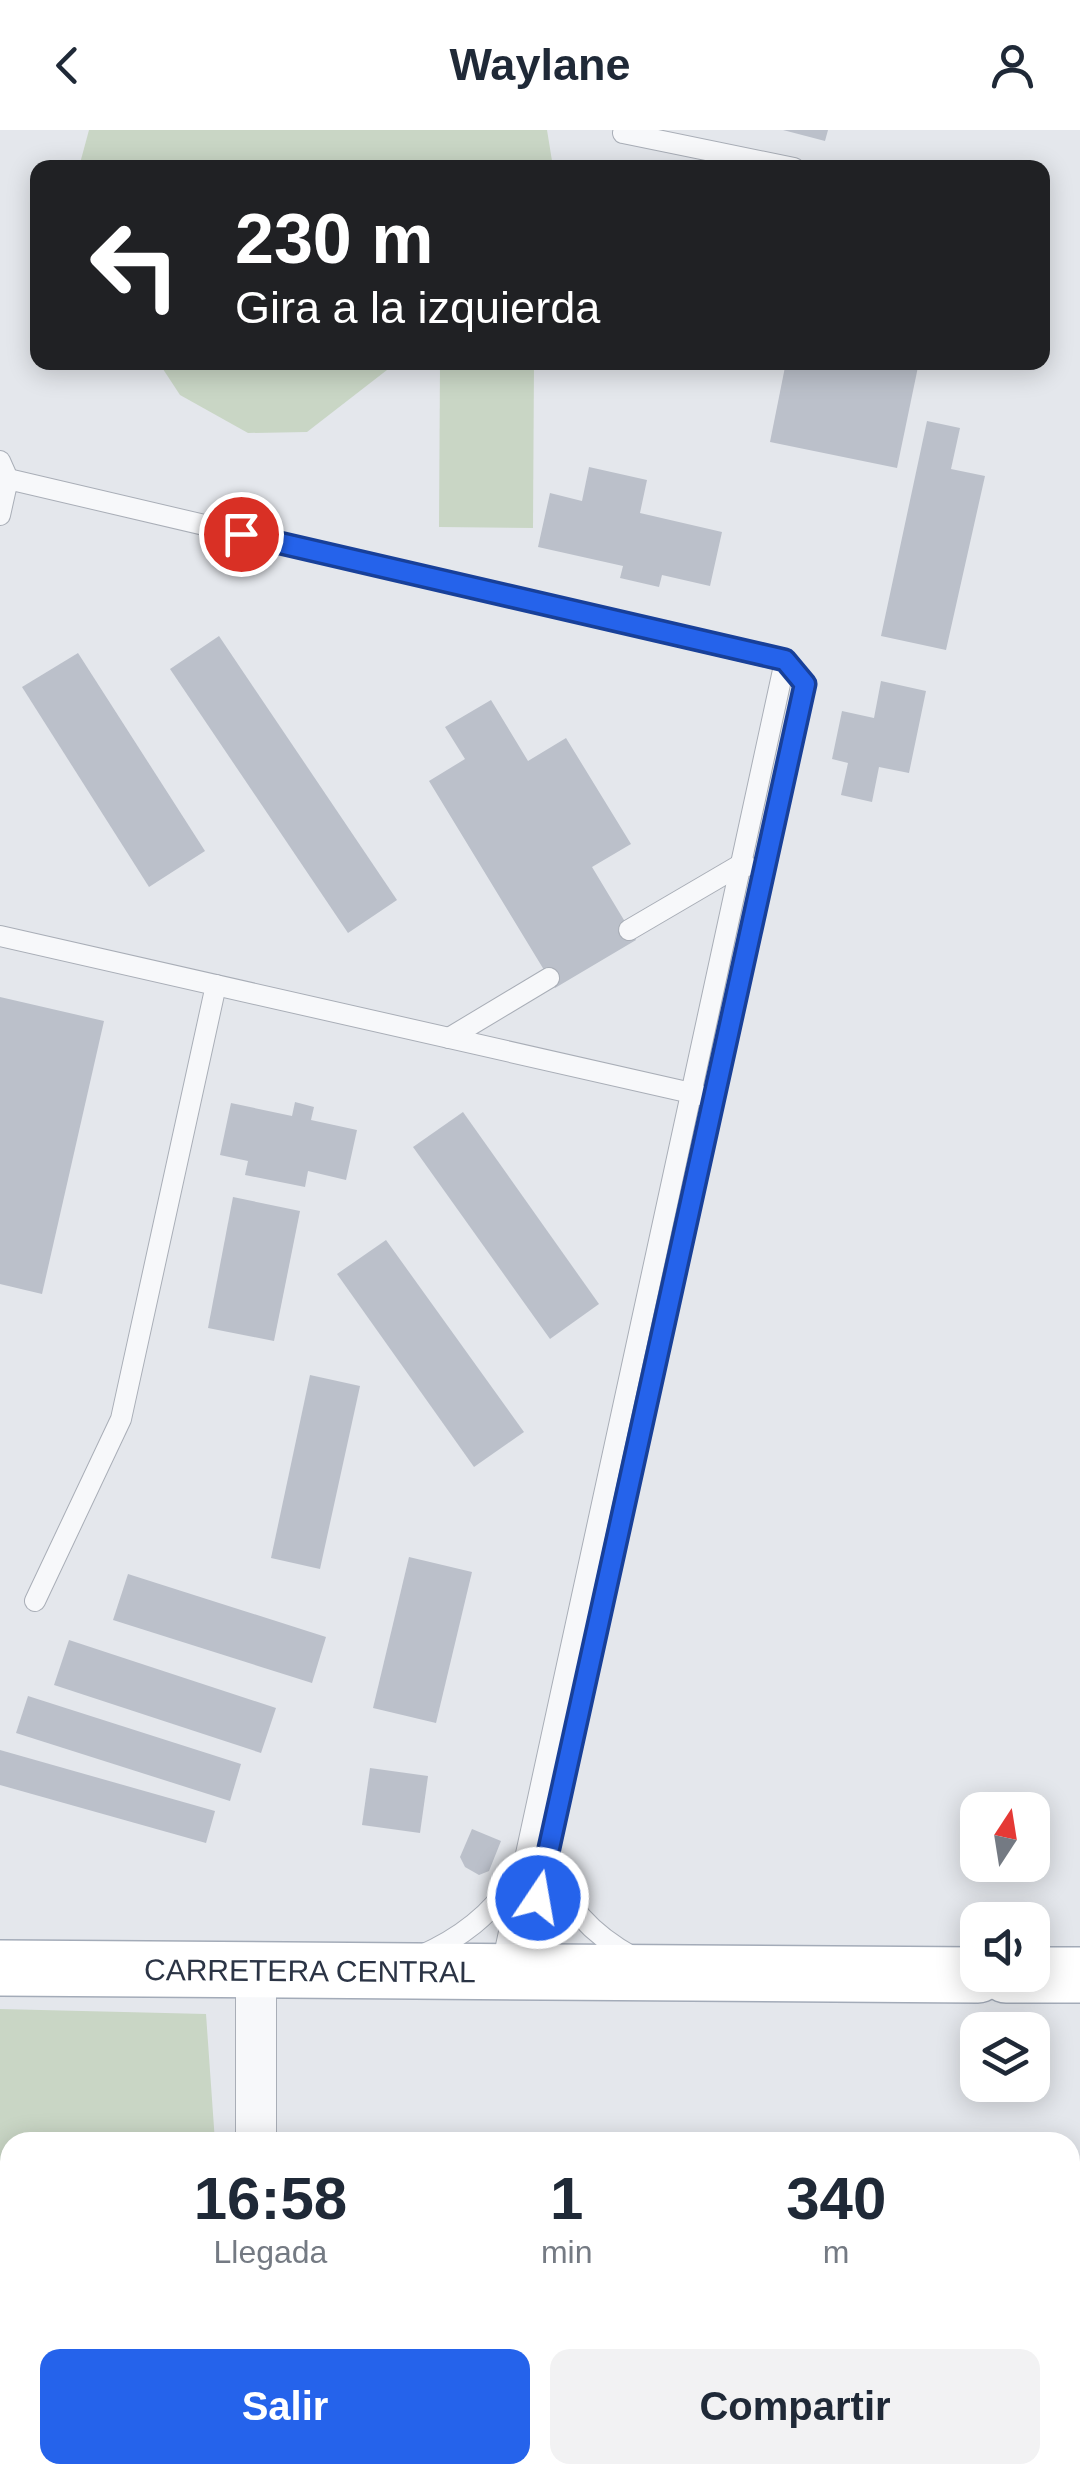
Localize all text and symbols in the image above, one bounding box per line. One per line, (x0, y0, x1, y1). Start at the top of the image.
icon: back (40, 38, 95, 93)
icon: person (985, 38, 1040, 93)
text: Waylane (450, 39, 630, 90)
icon: left (70, 200, 200, 330)
text: 230 m (235, 200, 433, 278)
text: Gira a la izquierda (235, 282, 600, 333)
pin (199, 492, 284, 577)
icon: arrive (214, 507, 269, 562)
north arrow (960, 1792, 1050, 1882)
map controls (960, 1792, 1050, 2102)
position arrow (486, 1846, 590, 1950)
button: sound (960, 1902, 1050, 1992)
street label: CARRETERA CENTRAL (144, 1953, 476, 1988)
button: layers (960, 2012, 1050, 2102)
text: 16:58 (194, 2165, 347, 2232)
text: 1 (550, 2165, 583, 2232)
text: 340 (786, 2165, 886, 2232)
text: Llegada (213, 2234, 327, 2270)
text: min (541, 2234, 592, 2270)
text: m (823, 2234, 850, 2270)
button: Salir (40, 2349, 530, 2464)
button: Compartir (550, 2349, 1040, 2464)

